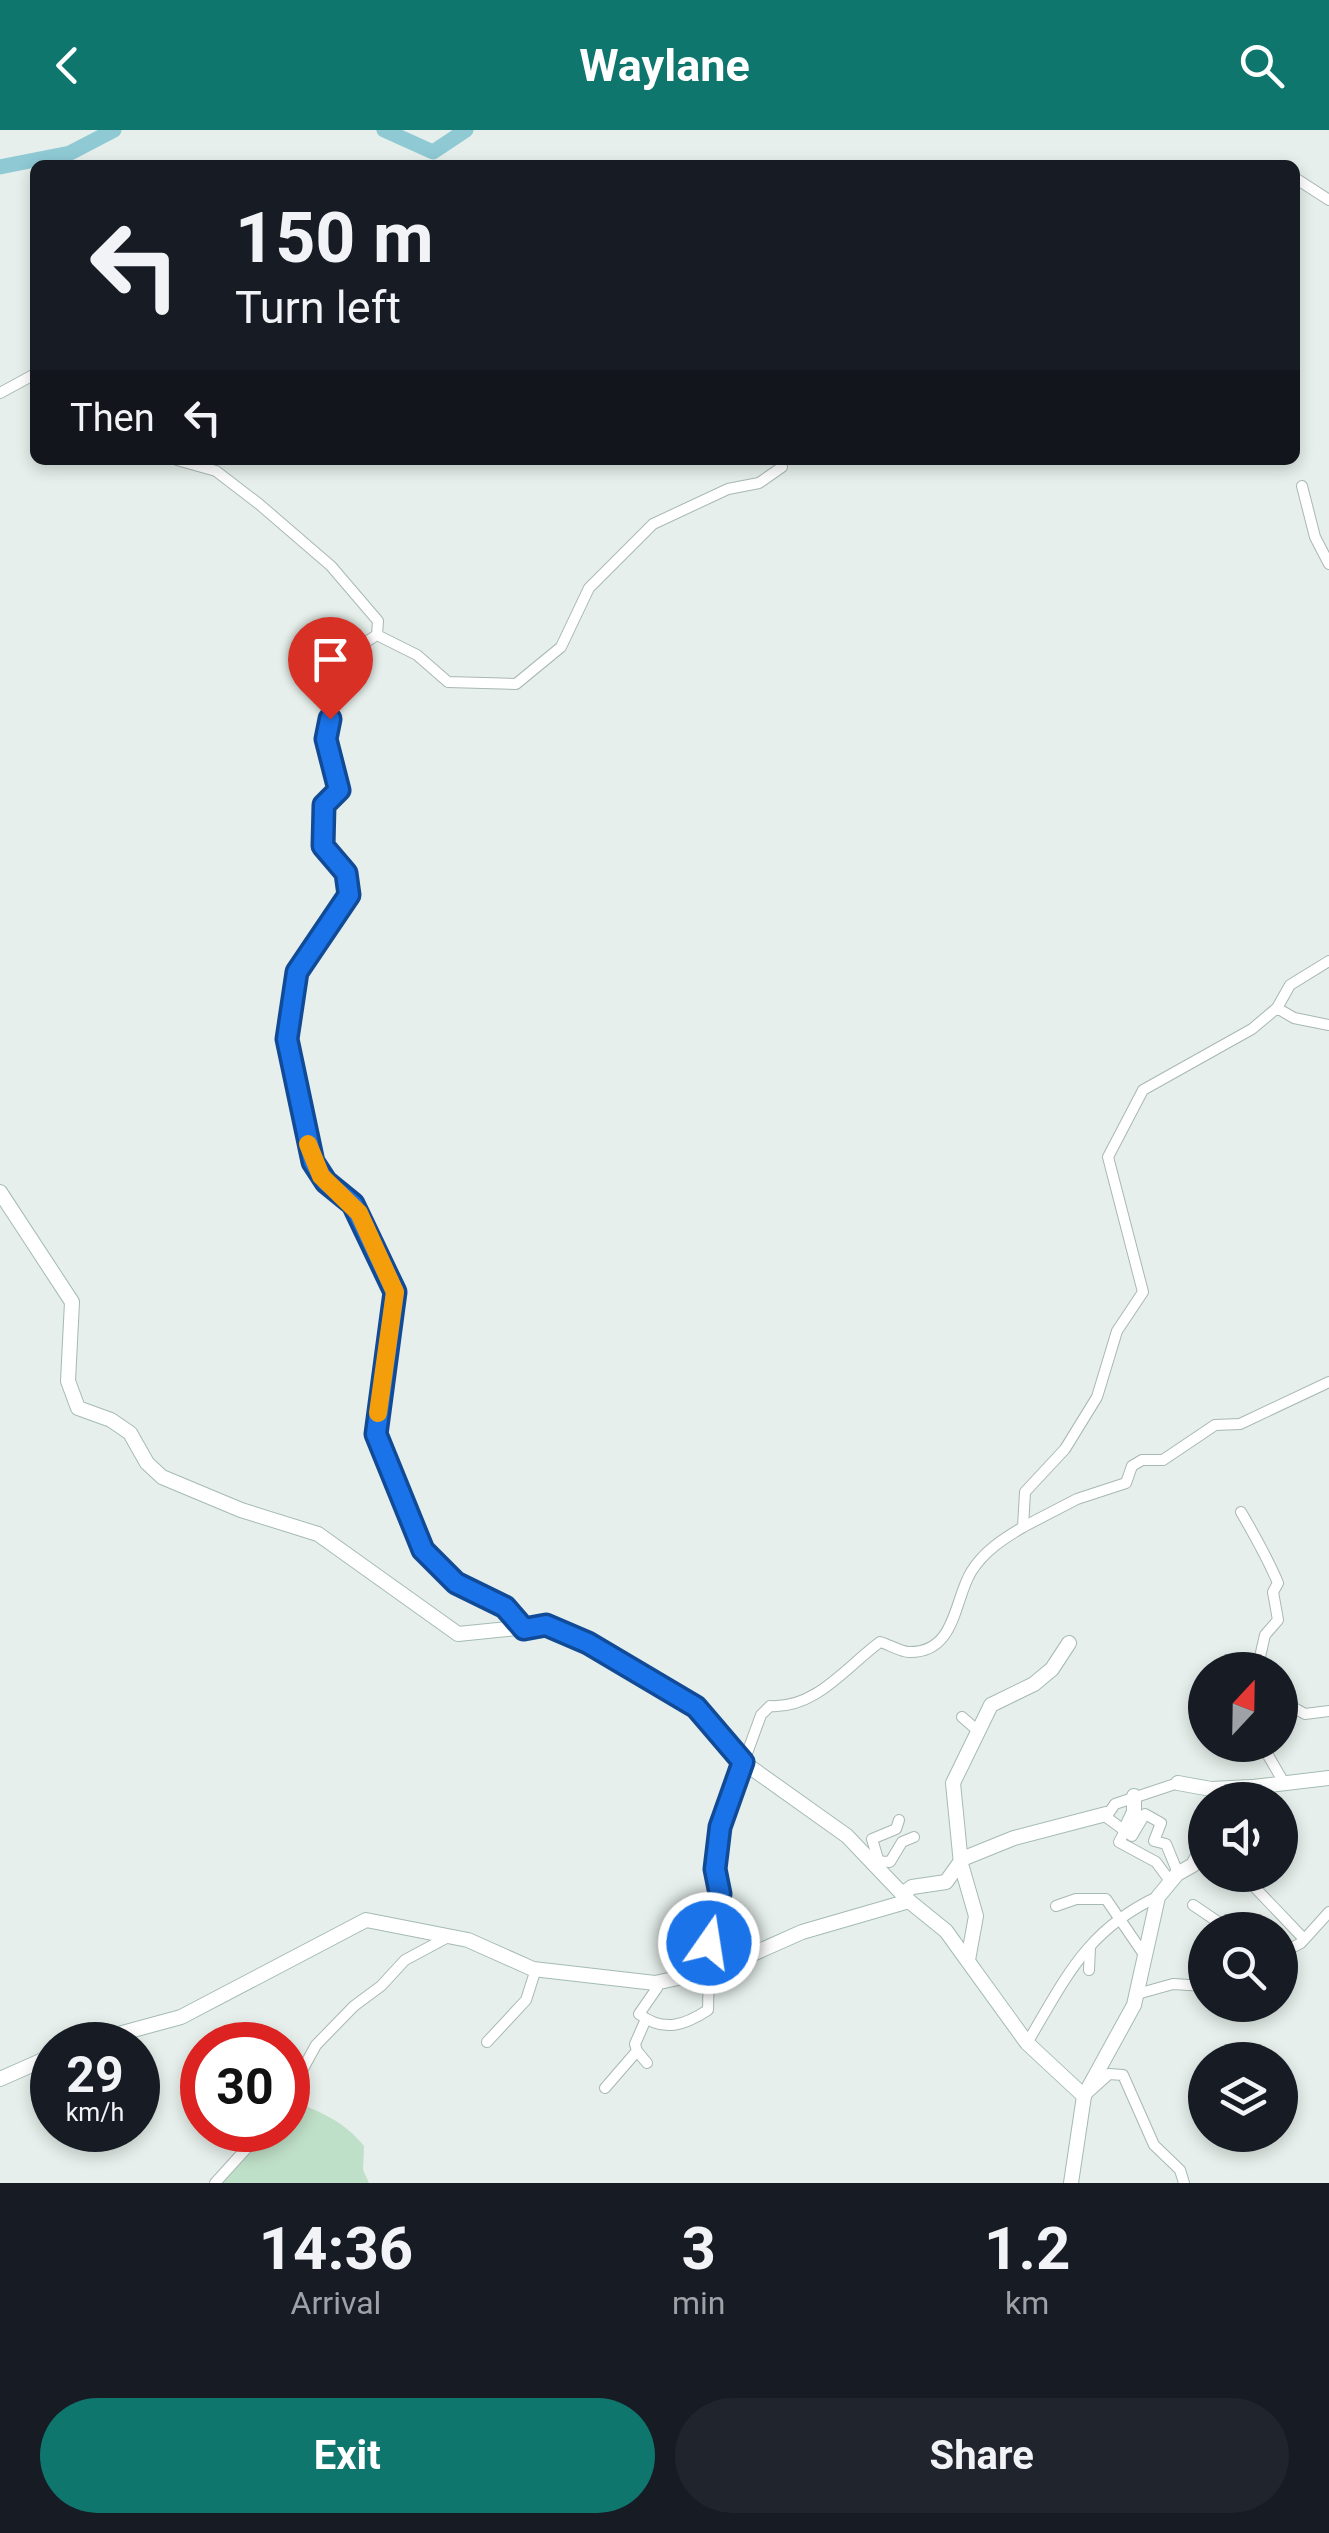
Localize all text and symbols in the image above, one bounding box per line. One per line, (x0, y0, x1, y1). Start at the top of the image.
icon: back (40, 38, 95, 93)
icon: search (1234, 38, 1289, 93)
text: Waylane (579, 39, 750, 92)
text: 150 m (235, 197, 434, 279)
icon: left (70, 200, 200, 330)
text: Turn left (235, 281, 401, 334)
icon: left (175, 390, 230, 445)
text: Then (70, 396, 155, 440)
pin (288, 617, 373, 720)
icon: arrive (303, 632, 358, 687)
north arrow (1188, 1652, 1298, 1762)
map controls (1188, 1652, 1298, 2152)
button: sound (1188, 1782, 1298, 1892)
position arrow (657, 1891, 761, 1995)
button: search (1188, 1912, 1298, 2022)
speed limit sign: 30 (180, 2022, 310, 2152)
button: layers (1188, 2042, 1298, 2152)
text: 29 (66, 2046, 124, 2104)
text: km/h (66, 2098, 124, 2127)
text: 14:36 (259, 2213, 413, 2284)
text: 3 (681, 2213, 716, 2284)
text: 1.2 (984, 2213, 1070, 2284)
text: Arrival (291, 2284, 381, 2322)
text: min (672, 2284, 725, 2322)
text: km (1005, 2284, 1049, 2322)
button: Exit (40, 2398, 655, 2513)
button: Share (675, 2398, 1289, 2513)

